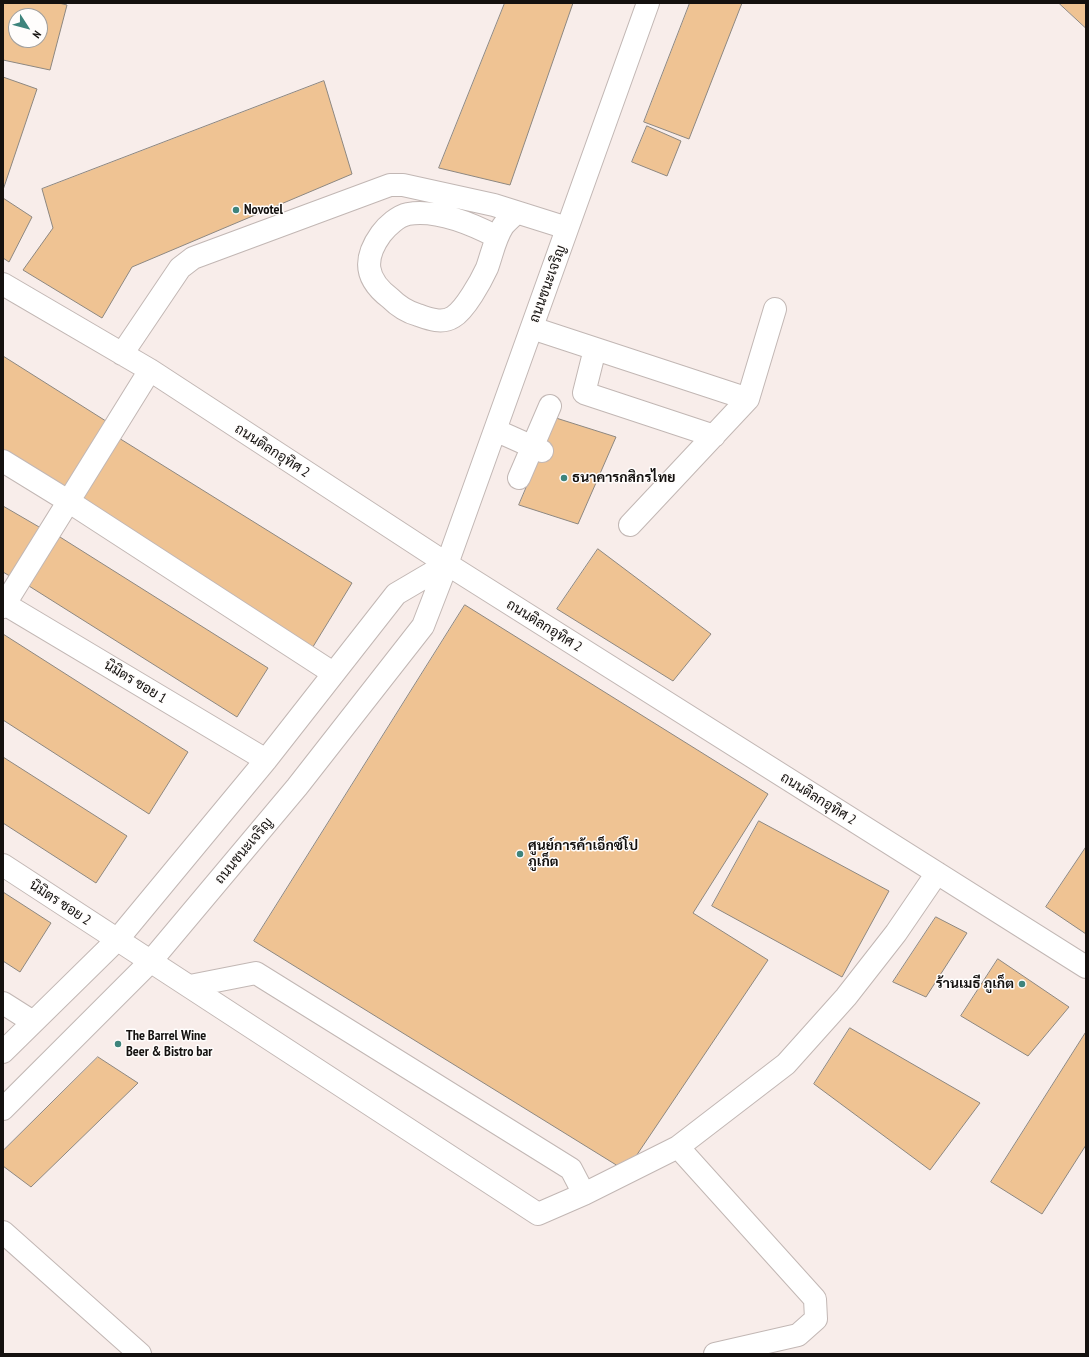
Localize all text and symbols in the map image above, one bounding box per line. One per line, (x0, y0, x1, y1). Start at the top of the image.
north arrow (8, 8, 48, 48)
text: N (29, 28, 44, 41)
place label: Novotel (244, 202, 283, 218)
marker: Novotel (231, 205, 241, 215)
street label: ถนนชนะเจริญ (526, 243, 570, 325)
street label: ถนนติลกอุทิศ 2 (231, 421, 313, 481)
place label: ธนาคารกสิกรไทย (572, 470, 675, 486)
marker: ธนาคารกสิกรไทย (559, 473, 569, 483)
street label: ถนนติลกอุทิศ 2 (503, 596, 585, 656)
street label: นิมิตร ซอย 1 (101, 657, 169, 707)
street label: ถนนติลกอุทิศ 2 (777, 769, 859, 829)
street label: ถนนชนะเจริญ (211, 814, 277, 888)
place label: ศูนย์การค้าเอ็กซ์โป ภูเก็ต (528, 838, 638, 870)
marker: ศูนย์การค้าเอ็กซ์โป ภูเก็ต (515, 849, 525, 859)
street label: นิมิตร ซอย 2 (26, 877, 94, 929)
place label: ร้านเมธี ภูเก็ต (936, 976, 1014, 992)
marker: ร้านเมธี ภูเก็ต (1017, 979, 1027, 989)
place label: The Barrel Wine Beer & Bistro bar (126, 1028, 212, 1060)
marker: The Barrel Wine Beer & Bistro bar (113, 1039, 123, 1049)

